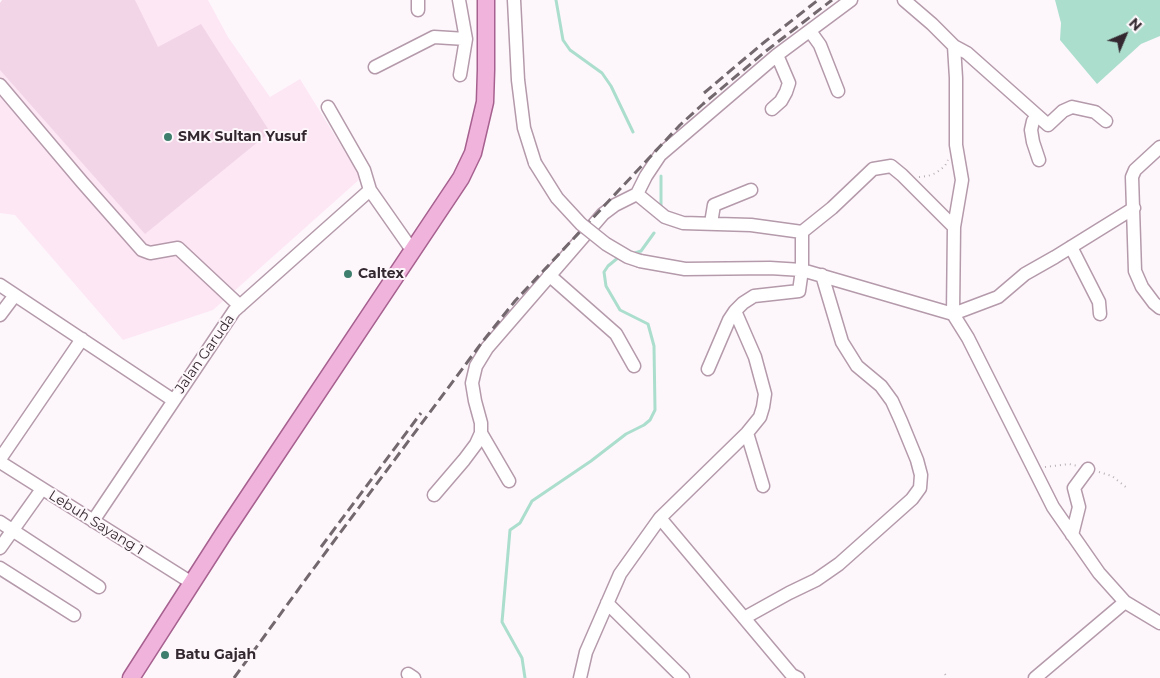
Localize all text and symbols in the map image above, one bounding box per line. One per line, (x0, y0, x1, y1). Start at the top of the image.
north arrow (1100, 10, 1150, 60)
text: N (1125, 14, 1146, 35)
place label: SMK Sultan Yusuf (178, 129, 307, 145)
marker: SMK Sultan Yusuf (162, 131, 174, 143)
place label: Caltex (358, 266, 404, 282)
marker: Caltex (342, 268, 354, 280)
street label: Jalan Garuda (172, 311, 238, 397)
street label: Lebuh Sayang 1 (46, 487, 146, 559)
place label: Batu Gajah (175, 647, 256, 663)
marker: Batu Gajah (159, 649, 171, 661)

